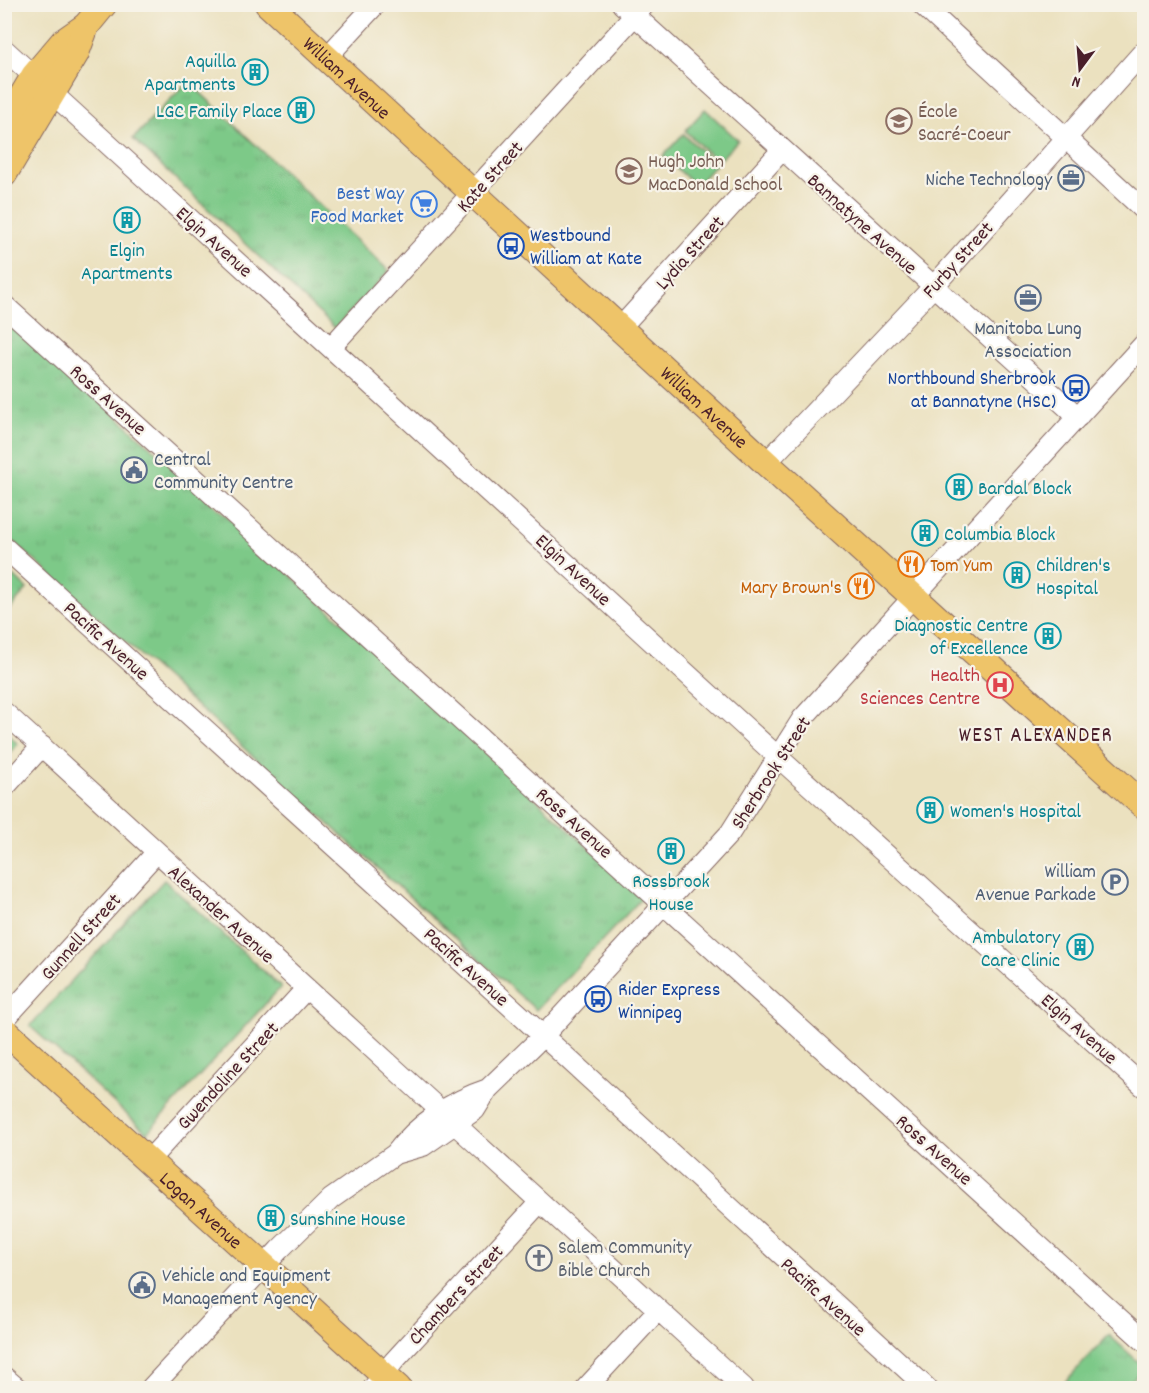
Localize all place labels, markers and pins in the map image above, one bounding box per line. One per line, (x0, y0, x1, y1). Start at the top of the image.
place label: Aquilla Apartments (144, 49, 237, 100)
building icon: Aquilla Apartments (240, 57, 270, 87)
building icon: LGC Family Place (286, 95, 316, 125)
place label: LGC Family Place (156, 99, 282, 127)
place label: École Sacré-Coeur (918, 99, 1011, 150)
school or university icon: École Sacré-Coeur (884, 106, 914, 136)
place label: Hugh John MacDonald School (648, 149, 783, 200)
school or university icon: Hugh John MacDonald School (614, 156, 644, 186)
office icon: Niche Technology (1056, 163, 1086, 193)
place label: Niche Technology (925, 167, 1053, 195)
place label: Best Way Food Market (310, 181, 405, 232)
supermarket icon: Best Way Food Market (409, 189, 439, 219)
building icon: Elgin Apartments (112, 205, 142, 235)
place label: Westbound William at Kate (530, 223, 642, 274)
bus stop icon: Westbound William at Kate (496, 231, 526, 261)
place label: Elgin Apartments (81, 238, 173, 289)
office icon: Manitoba Lung Association (1013, 283, 1043, 313)
place label: Manitoba Lung Association (974, 316, 1082, 367)
place label: Northbound Sherbrook at Bannatyne (HSC) (888, 366, 1056, 417)
bus stop icon: Northbound Sherbrook at Bannatyne (HSC) (1061, 373, 1091, 403)
place label: Central Community Centre (154, 447, 294, 498)
public building icon: Central Community Centre (119, 455, 149, 485)
building icon: Bardal Block (944, 472, 974, 502)
place label: Bardal Block (978, 476, 1072, 504)
building icon: Columbia Block (910, 518, 940, 548)
place label: Columbia Block (944, 522, 1056, 550)
restaurant icon: Tom Yum (896, 549, 926, 579)
place label: Tom Yum (930, 553, 993, 581)
place label: Children's Hospital (1036, 553, 1111, 604)
building icon: Children's Hospital (1002, 560, 1032, 590)
restaurant icon: Mary Brown's (846, 571, 876, 601)
place label: Mary Brown's (741, 575, 842, 603)
place label: Diagnostic Centre of Excellence (894, 613, 1028, 664)
building icon: Diagnostic Centre of Excellence (1033, 621, 1063, 651)
place label: Health Sciences Centre (860, 663, 980, 714)
hospital icon: Health Sciences Centre (985, 670, 1015, 700)
building icon: Women's Hospital (915, 795, 945, 825)
place label: Women's Hospital (950, 799, 1081, 827)
building icon: Rossbrook House (656, 836, 686, 866)
place label: William Avenue Parkade (975, 859, 1096, 910)
parking icon: William Avenue Parkade (1100, 867, 1130, 897)
place label: Rossbrook House (632, 869, 710, 920)
place label: Ambulatory Care Clinic (972, 925, 1061, 976)
building icon: Ambulatory Care Clinic (1065, 932, 1095, 962)
place label: Rider Express Winnipeg (618, 977, 720, 1028)
bus stop icon: Rider Express Winnipeg (583, 984, 613, 1014)
building icon: Sunshine House (256, 1203, 286, 1233)
place label: Sunshine House (290, 1207, 406, 1235)
place label: Salem Community Bible Church (558, 1235, 692, 1286)
church icon: Salem Community Bible Church (524, 1243, 554, 1273)
place label: Vehicle and Equipment Management Agency (162, 1263, 331, 1314)
public building icon: Vehicle and Equipment Management Agency (127, 1270, 157, 1300)

